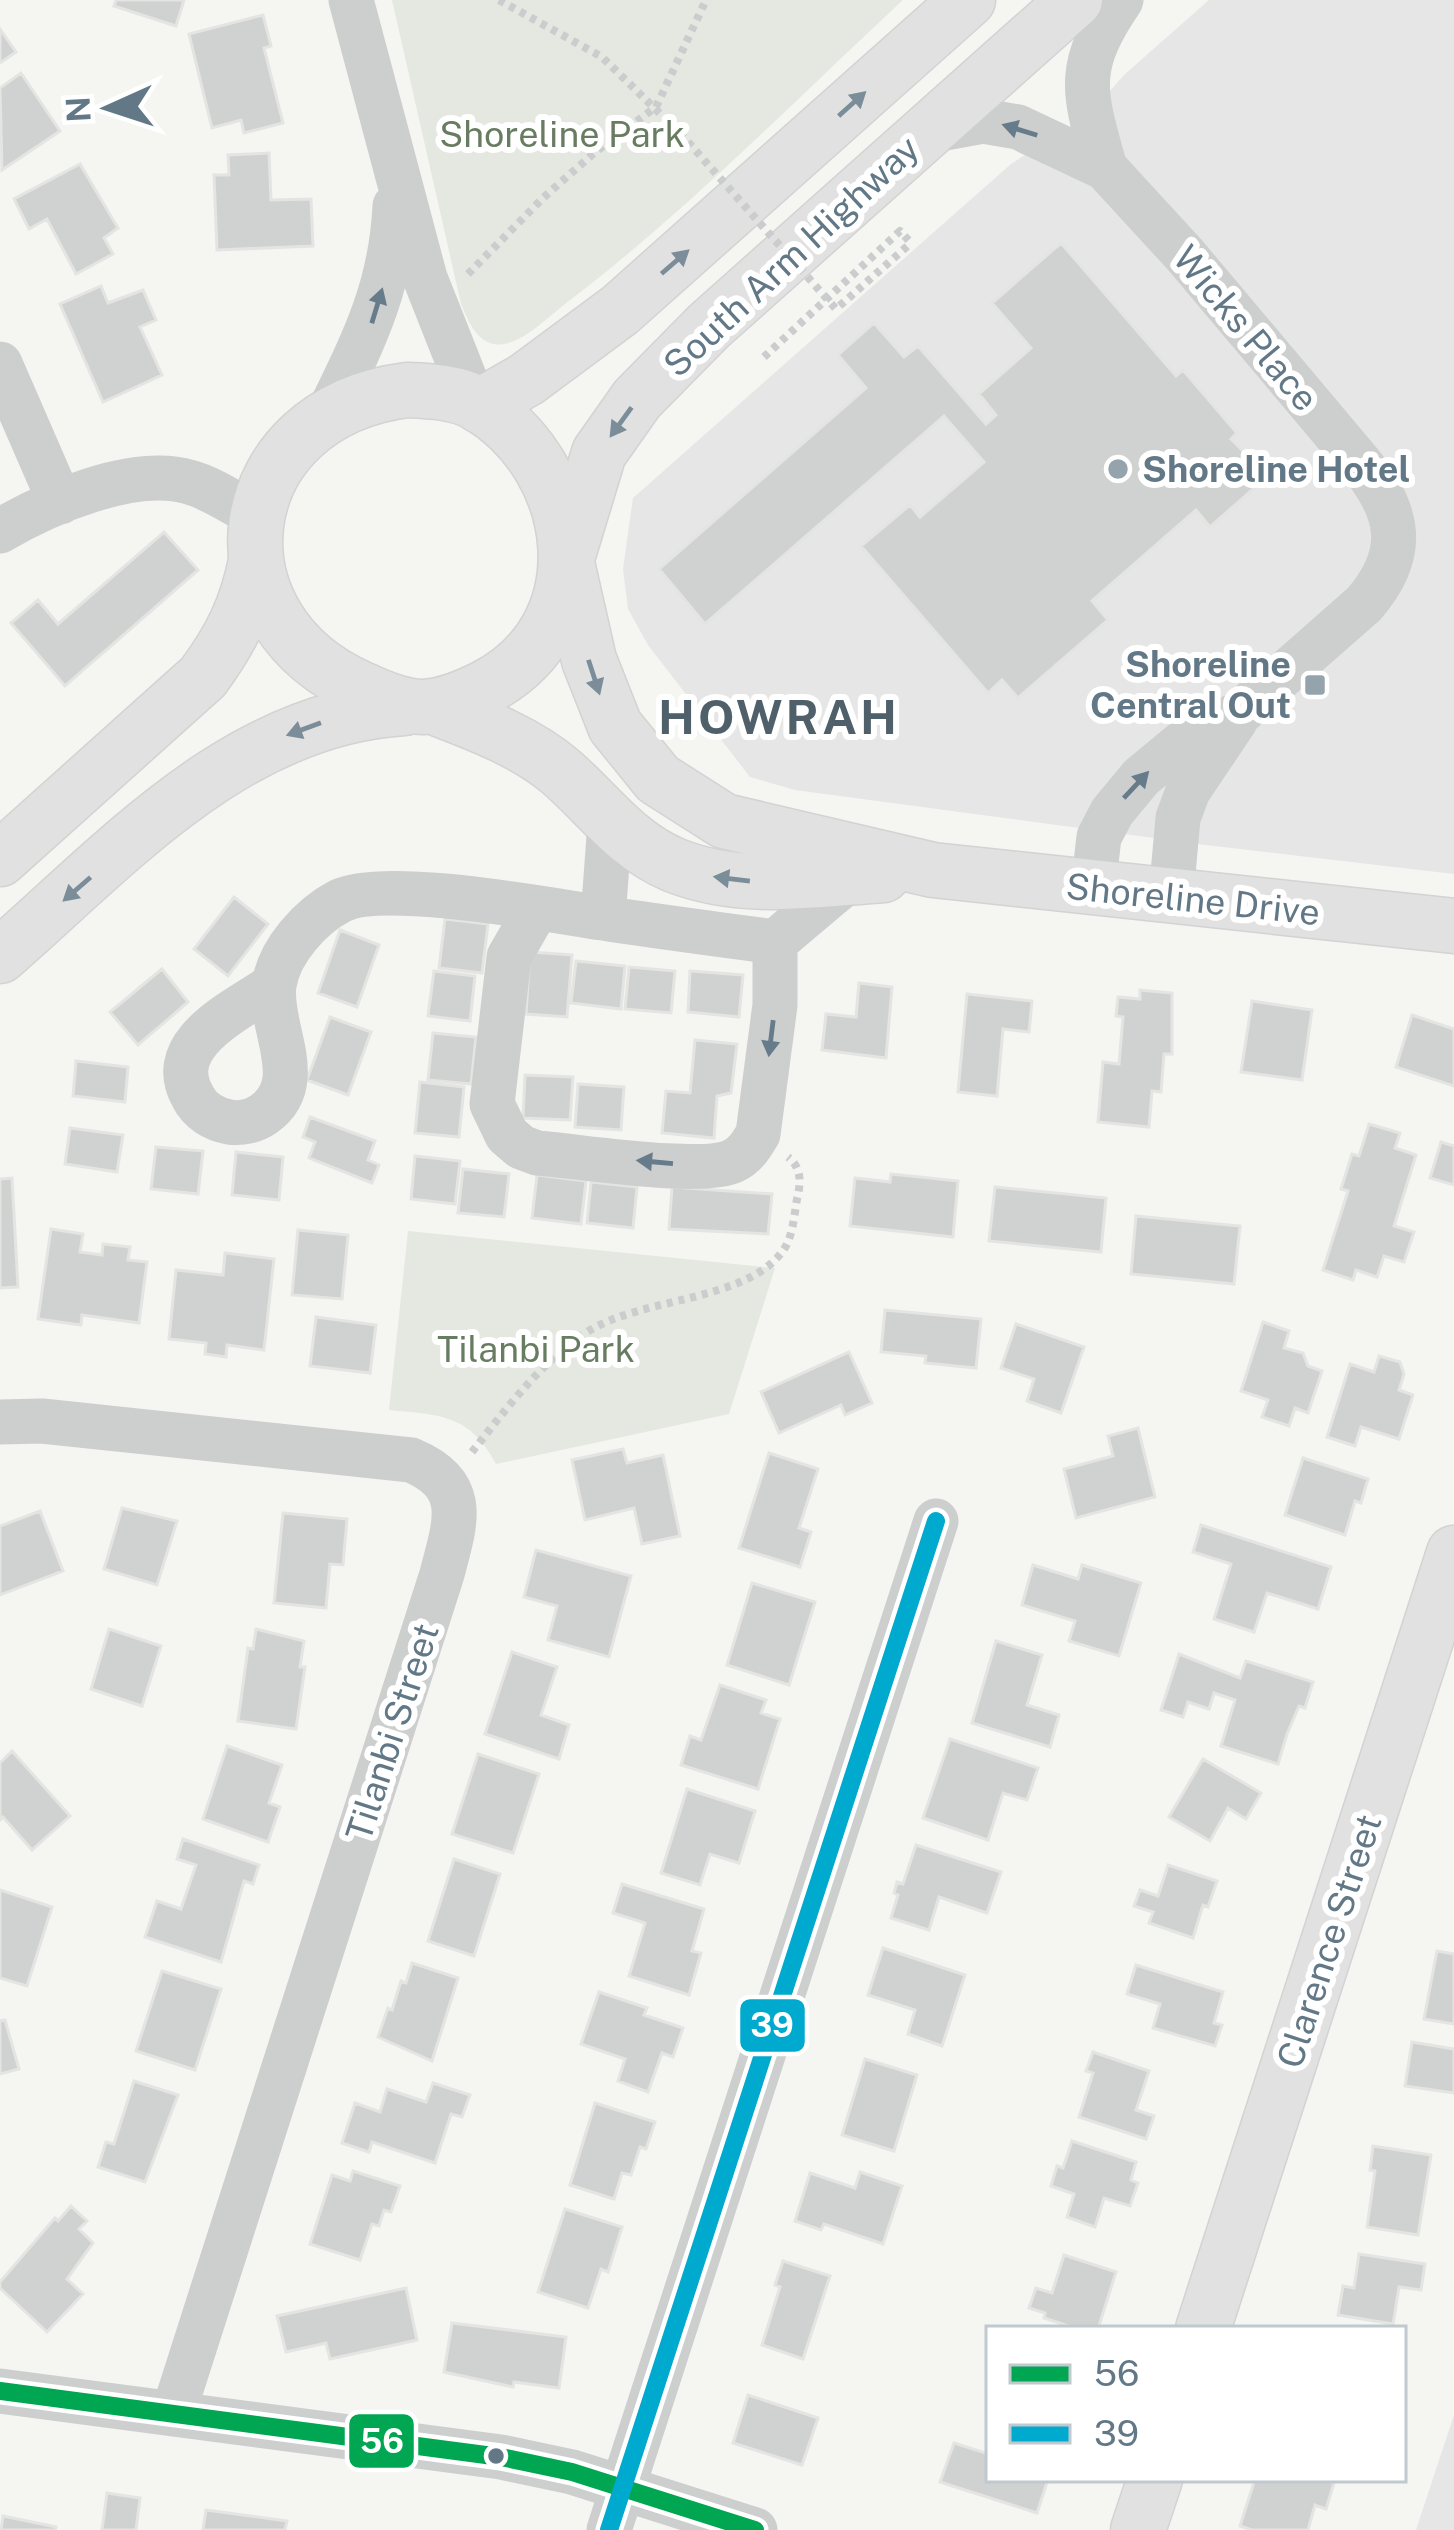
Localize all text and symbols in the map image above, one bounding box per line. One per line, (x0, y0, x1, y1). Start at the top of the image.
north arrow (48, 48, 168, 168)
one-way arrow (837, 91, 867, 118)
text: N (58, 96, 98, 123)
park label: Shoreline Park (439, 113, 685, 155)
one-way arrow (1001, 120, 1038, 138)
street label: South Arm Highway (655, 127, 927, 385)
street label: Wicks Place (1165, 237, 1327, 419)
one-way arrow (660, 249, 689, 276)
one-way arrow (369, 287, 387, 324)
one-way arrow (609, 406, 633, 438)
place label: Shoreline Hotel (1142, 448, 1410, 490)
marker: Shoreline Hotel (1105, 456, 1131, 482)
place label: Shoreline Central Out (1090, 643, 1291, 726)
one-way arrow (586, 659, 605, 696)
marker: Shoreline Central Out (1302, 672, 1328, 698)
district label: HOWRAH (658, 688, 900, 745)
one-way arrow (286, 721, 322, 739)
one-way arrow (1122, 771, 1150, 800)
street label: Shoreline Drive (1064, 865, 1322, 933)
one-way arrow (713, 869, 751, 888)
one-way arrow (62, 875, 91, 902)
one-way arrow (761, 1020, 780, 1057)
one-way arrow (636, 1153, 673, 1172)
park label: Tilanbi Park (437, 1328, 635, 1370)
street label: Tilanbi Street (337, 1618, 447, 1846)
street label: Clarence Street (1268, 1809, 1390, 2073)
line badge: 39 (738, 1997, 807, 2054)
text: 39 (750, 2006, 794, 2044)
legend (986, 2326, 1406, 2482)
text: 56 (1094, 2352, 1139, 2394)
line badge: 56 (347, 2412, 416, 2470)
text: 39 (1094, 2412, 1139, 2454)
text: 56 (360, 2422, 404, 2460)
unlabelled marker (485, 2445, 507, 2467)

